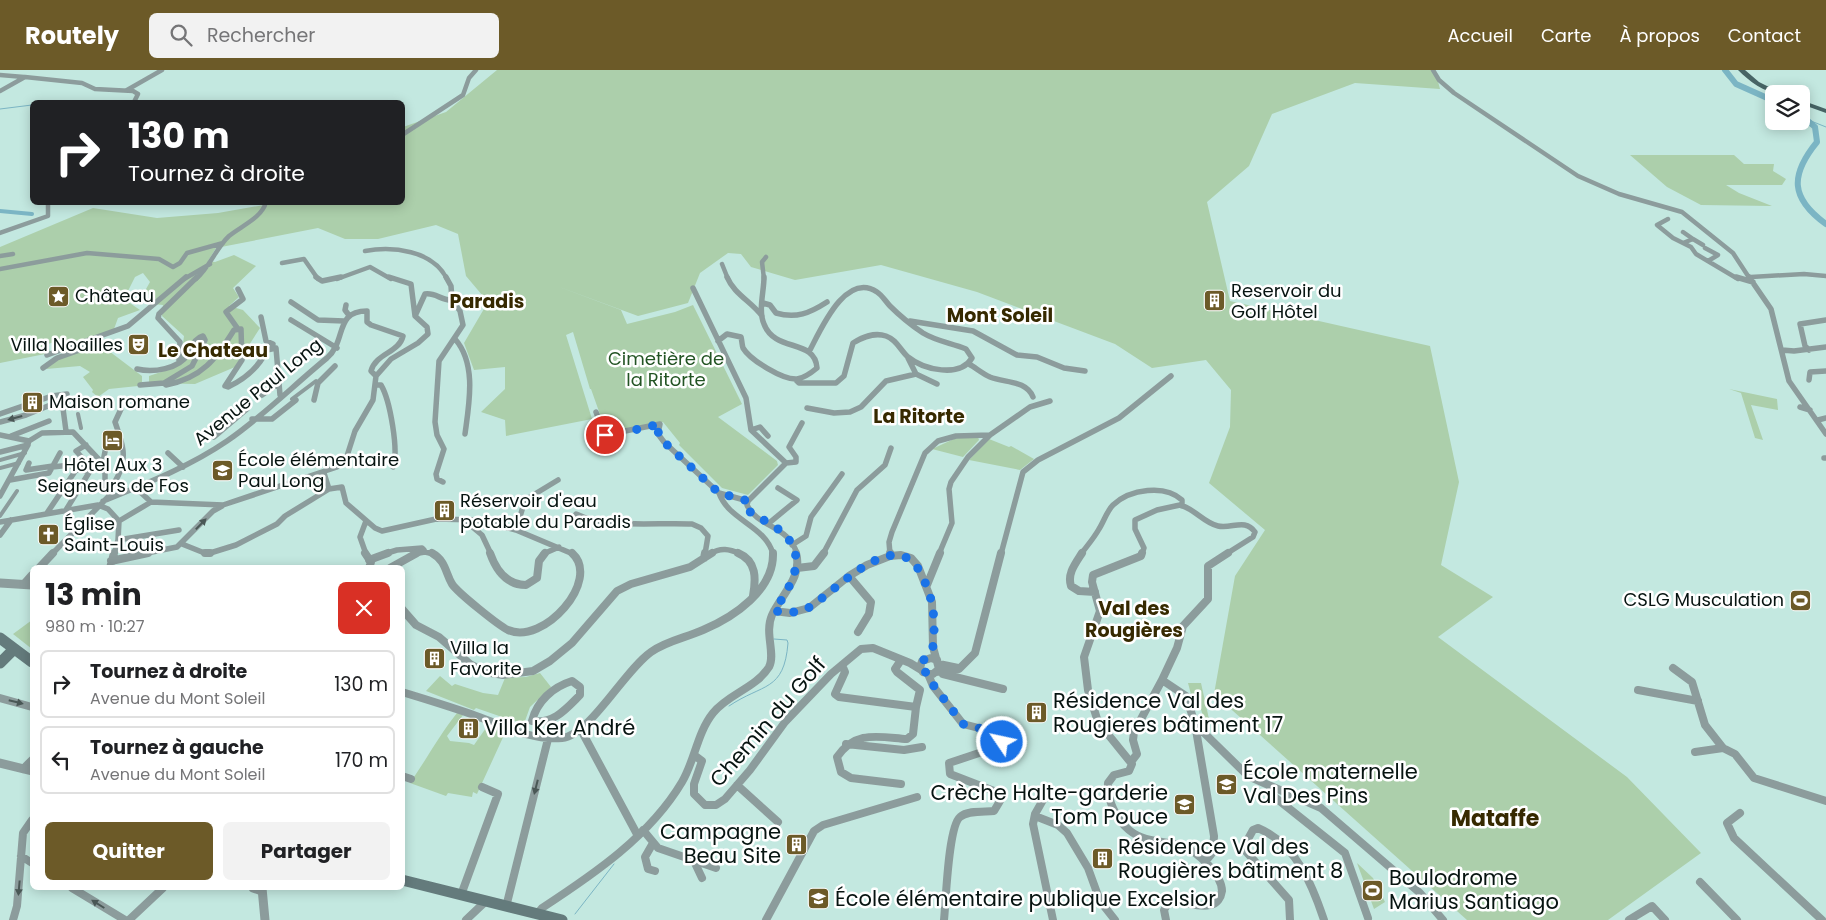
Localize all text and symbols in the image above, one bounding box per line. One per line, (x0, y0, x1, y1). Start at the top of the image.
search box (149, 13, 499, 58)
text: Routely (25, 19, 119, 52)
icon: search (167, 21, 195, 49)
text: Rechercher (207, 22, 315, 49)
text: Accueil (1447, 23, 1513, 48)
text: Carte (1541, 23, 1591, 48)
text: À propos (1619, 23, 1700, 48)
text: Contact (1728, 23, 1801, 48)
map controls (1765, 85, 1810, 130)
button: layers (1765, 85, 1810, 130)
text: 130 m (128, 111, 230, 160)
icon: right (45, 120, 110, 185)
text: Tournez à droite (128, 158, 305, 189)
place label: Reservoir du Golf Hôtel (1231, 278, 1342, 324)
place label: Château (75, 283, 154, 308)
place icon: Château (47, 284, 71, 308)
district label: Paradis (450, 288, 524, 315)
building icon: Reservoir du Golf Hôtel (1203, 289, 1227, 313)
district label: Mont Soleil (947, 302, 1053, 329)
place label: Villa Noailles (10, 332, 123, 357)
street label: Avenue Paul Long (188, 332, 327, 451)
theatre icon: Villa Noailles (127, 333, 151, 357)
district label: Le Chateau (158, 337, 268, 364)
park label: Cimetière de la Ritorte (608, 346, 724, 392)
place label: Maison romane (49, 389, 190, 414)
building icon: Maison romane (21, 390, 45, 414)
district label: La Ritorte (873, 403, 965, 430)
one-way arrow (7, 414, 22, 422)
pin (584, 414, 626, 456)
icon: arrive (591, 421, 619, 449)
hotel icon: Hôtel Aux 3 Seigneurs de Fos (101, 428, 125, 452)
place label: École élémentaire Paul Long (238, 447, 399, 493)
place label: Hôtel Aux 3 Seigneurs de Fos (37, 452, 189, 498)
school or university icon: École élémentaire Paul Long (210, 458, 234, 482)
place label: Réservoir d'eau potable du Paradis (460, 488, 631, 534)
building icon: Réservoir d'eau potable du Paradis (432, 499, 456, 523)
place label: Église Saint-Louis (64, 511, 164, 557)
one-way arrow (195, 518, 207, 530)
church icon: Église Saint-Louis (36, 522, 60, 546)
text: 13 min (45, 573, 142, 616)
button: close (338, 582, 390, 634)
place label: CSLG Musculation (1623, 587, 1784, 612)
sports icon: CSLG Musculation (1788, 588, 1812, 612)
district label: Val des Rougières (1085, 595, 1183, 644)
text: 980 m · 10:27 (45, 615, 144, 638)
place label: Villa la Favorite (450, 635, 522, 681)
building icon: Villa la Favorite (422, 646, 446, 670)
street label: Chemin du Golf (703, 650, 832, 793)
text: Tournez à droite (90, 658, 247, 685)
icon: right (47, 670, 75, 698)
text: 130 m (334, 671, 388, 698)
place label: Résidence Val des Rougieres bâtiment 17 (1053, 686, 1283, 739)
text: Avenue du Mont Soleil (90, 687, 265, 710)
one-way arrow (9, 699, 24, 707)
building icon: Résidence Val des Rougieres bâtiment 17 (1025, 701, 1049, 725)
place label: Villa Ker André (484, 713, 635, 742)
position arrow (975, 715, 1027, 767)
building icon: Villa Ker André (456, 716, 480, 740)
text: Tournez à gauche (90, 734, 264, 761)
icon: left (47, 746, 75, 774)
text: 170 m (335, 747, 388, 774)
place label: École maternelle Val Des Pins (1243, 757, 1418, 810)
text: Avenue du Mont Soleil (90, 763, 265, 786)
school or university icon: École maternelle Val Des Pins (1215, 772, 1239, 796)
place label: Crèche Halte-garderie Tom Pouce (931, 778, 1168, 831)
one-way arrow (532, 779, 540, 794)
school or university icon: Crèche Halte-garderie Tom Pouce (1172, 793, 1196, 817)
district label: Mataffe (1451, 803, 1539, 834)
place label: Campagne Beau Site (660, 817, 781, 870)
button: Quitter (45, 822, 213, 880)
button: Partager (223, 822, 390, 880)
building icon: Campagne Beau Site (785, 832, 809, 856)
place label: Résidence Val des Rougières bâtiment 8 (1118, 832, 1343, 885)
building icon: Résidence Val des Rougières bâtiment 8 (1090, 847, 1114, 871)
place label: Boulodrome Marius Santiago (1389, 863, 1559, 916)
sports icon: Boulodrome Marius Santiago (1361, 878, 1385, 902)
one-way arrow (14, 881, 22, 897)
place label: École élémentaire publique Excelsior (835, 884, 1216, 913)
school or university icon: École élémentaire publique Excelsior (807, 887, 831, 911)
one-way arrow (92, 899, 105, 908)

